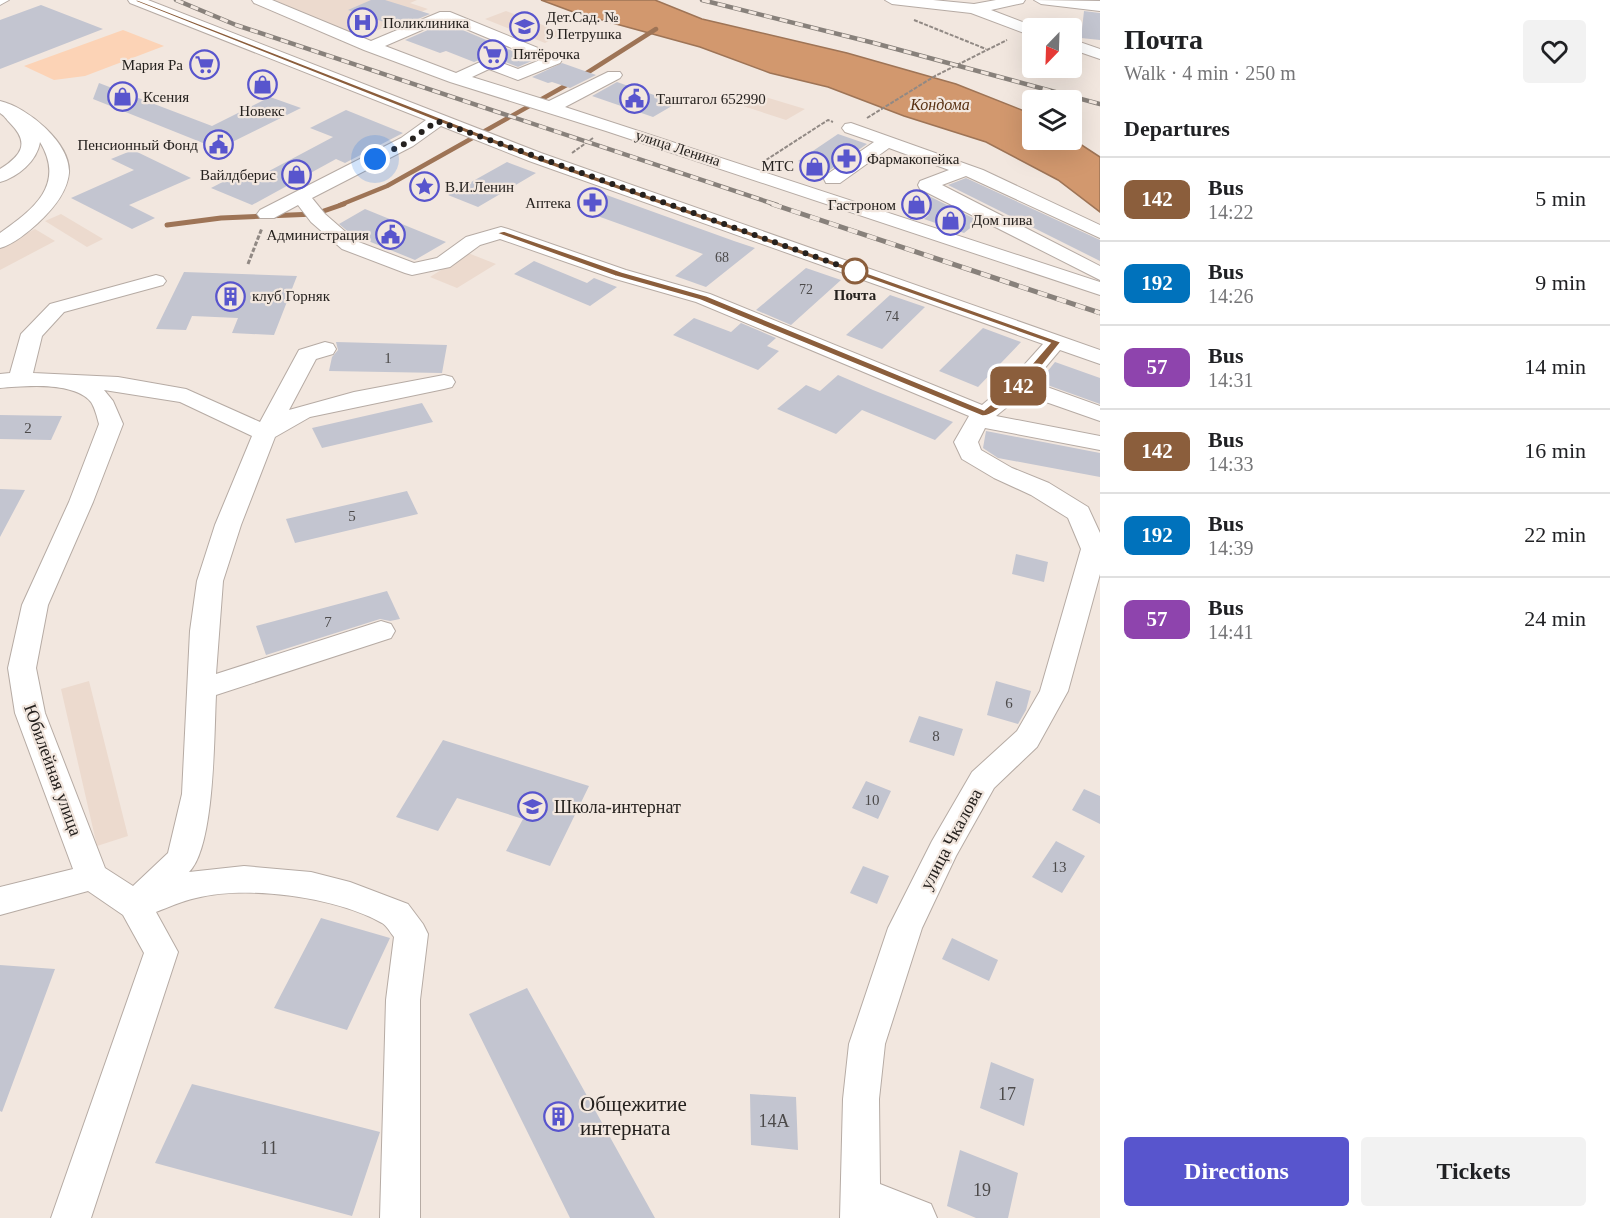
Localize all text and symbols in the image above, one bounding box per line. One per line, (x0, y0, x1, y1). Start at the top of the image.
hospital icon: Поликлиника (346, 7, 378, 39)
place label: Дет.Сад. № 9 Петрушка (546, 9, 622, 42)
school or university icon: Дет.Сад. № 9 Петрушка (509, 10, 541, 42)
place label: Поликлиника (383, 15, 470, 31)
north arrow (1022, 18, 1082, 78)
map controls (1022, 18, 1082, 150)
button: heart (1523, 20, 1586, 83)
text: Почта (1124, 24, 1203, 55)
supermarket icon: Пятёрочка (476, 38, 508, 70)
place label: Пятёрочка (513, 46, 580, 62)
supermarket icon: Мария Ра (188, 49, 220, 81)
place label: Мария Ра (122, 57, 183, 73)
text: Walk · 4 min · 250 m (1124, 62, 1296, 84)
shop icon: Новекс (246, 68, 278, 100)
shop icon: Ксения (106, 81, 138, 113)
public building icon: Таштагол 652990 (619, 83, 651, 115)
place label: Ксения (143, 89, 189, 105)
button: layers (1022, 90, 1082, 150)
place label: Таштагол 652990 (656, 91, 766, 107)
water label: Кондома (909, 96, 970, 113)
place label: Новекс (239, 103, 285, 119)
text: Departures (1124, 116, 1230, 141)
street label: улица Ленина (634, 127, 723, 169)
public building icon: Пенсионный Фонд (203, 129, 235, 161)
place label: Пенсионный Фонд (77, 137, 198, 153)
pharmacy icon: Фармакопейка (830, 143, 862, 175)
your location (360, 144, 390, 174)
shop icon: МТС (799, 150, 831, 182)
place label: Фармакопейка (867, 151, 960, 167)
place label: МТС (761, 158, 794, 174)
shop icon: Вайлдберис (281, 159, 313, 191)
place label: Вайлдберис (200, 167, 276, 183)
place icon: В.И.Ленин (408, 171, 440, 203)
text: Bus (1208, 175, 1243, 200)
place label: В.И.Ленин (445, 179, 514, 195)
text: 5 min (1535, 186, 1586, 211)
pharmacy icon: Аптека (576, 187, 608, 219)
text: 142 (1141, 187, 1173, 211)
shop icon: Гастроном (901, 189, 933, 221)
place label: Аптека (525, 195, 571, 211)
place label: Гастроном (828, 197, 897, 213)
text: 14:22 (1208, 201, 1254, 223)
shop icon: Дом пива (935, 204, 967, 236)
place label: Дом пива (972, 212, 1033, 228)
public building icon: Администрация (374, 219, 406, 251)
place label: Администрация (266, 227, 369, 243)
house number: 68 (715, 250, 729, 265)
marker: Почта (842, 258, 868, 284)
text: Bus (1208, 259, 1243, 284)
text: 9 min (1535, 270, 1586, 295)
text: 192 (1141, 271, 1173, 295)
building icon: клуб Горняк (215, 280, 247, 312)
house number: 72 (799, 282, 813, 297)
text: 14:26 (1208, 285, 1254, 307)
place label: Почта (834, 287, 877, 303)
place label: клуб Горняк (252, 288, 331, 304)
house number: 74 (885, 309, 899, 324)
text: Bus (1208, 343, 1243, 368)
house number: 1 (384, 350, 392, 366)
text: 14 min (1524, 354, 1586, 379)
text: 57 (1147, 355, 1168, 379)
line badge: 142 (984, 366, 1052, 406)
text: 14:31 (1208, 369, 1254, 391)
text: 142 (1002, 374, 1034, 398)
house number: 2 (24, 420, 32, 436)
text: Bus (1208, 427, 1243, 452)
text: 16 min (1524, 438, 1586, 463)
text: 142 (1141, 439, 1173, 463)
text: 14:33 (1208, 453, 1254, 475)
house number: 5 (348, 508, 356, 524)
text: Bus (1208, 511, 1243, 536)
text: 22 min (1524, 522, 1586, 547)
text: 192 (1141, 523, 1173, 547)
text: 14:39 (1208, 537, 1254, 559)
text: Bus (1208, 595, 1243, 620)
text: 24 min (1524, 606, 1586, 631)
text: 57 (1147, 607, 1168, 631)
house number: 7 (324, 614, 332, 630)
text: 14:41 (1208, 621, 1254, 643)
house number: 6 (1005, 695, 1013, 711)
street label: Юбилейная улица (20, 701, 86, 839)
house number: 8 (932, 728, 940, 744)
street label: улица Чкалова (916, 785, 986, 893)
school or university icon: Школа-интернат (517, 791, 549, 823)
house number: 10 (865, 792, 880, 808)
place label: Школа-интернат (554, 797, 681, 817)
house number: 13 (1052, 859, 1067, 875)
house number: 17 (998, 1084, 1016, 1104)
place label: Общежитие интерната (580, 1092, 687, 1140)
building icon: Общежитие интерната (543, 1100, 575, 1132)
house number: 14А (759, 1111, 790, 1131)
button: Directions (1124, 1137, 1349, 1206)
button: Tickets (1361, 1137, 1586, 1206)
house number: 11 (260, 1138, 278, 1158)
house number: 19 (973, 1180, 991, 1200)

